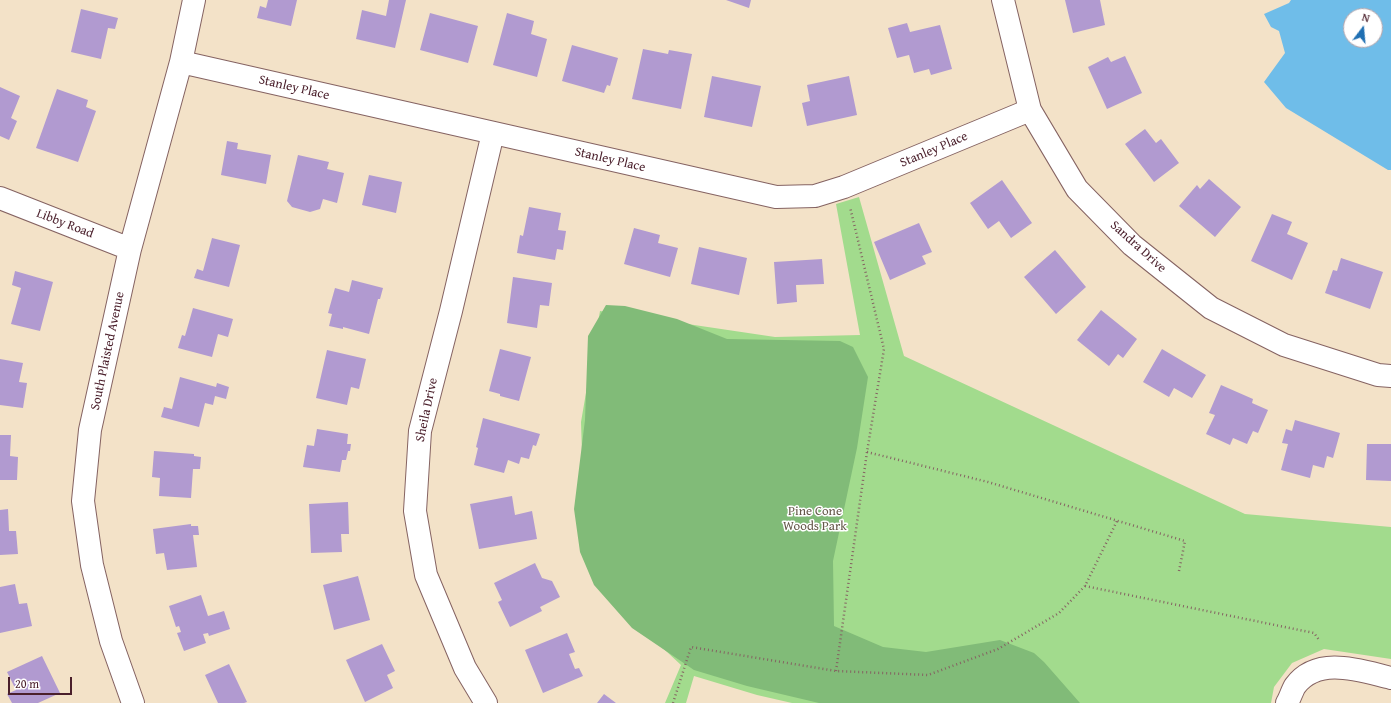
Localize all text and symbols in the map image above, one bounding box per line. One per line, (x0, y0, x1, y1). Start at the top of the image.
north arrow (1343, 8, 1383, 48)
text: N (1360, 9, 1372, 26)
street label: Stanley Place (257, 72, 331, 104)
street label: Stanley Place (898, 129, 970, 171)
street label: Stanley Place (573, 144, 647, 176)
street label: Libby Road (34, 206, 96, 242)
street label: Sandra Drive (1107, 218, 1169, 276)
street label: South Plaisted Avenue (88, 290, 128, 412)
street label: Sheila Drive (413, 376, 441, 444)
park label: Pine Cone Woods Park (783, 504, 847, 535)
scale bar (10, 669, 74, 695)
text: 20 m (15, 675, 39, 692)

